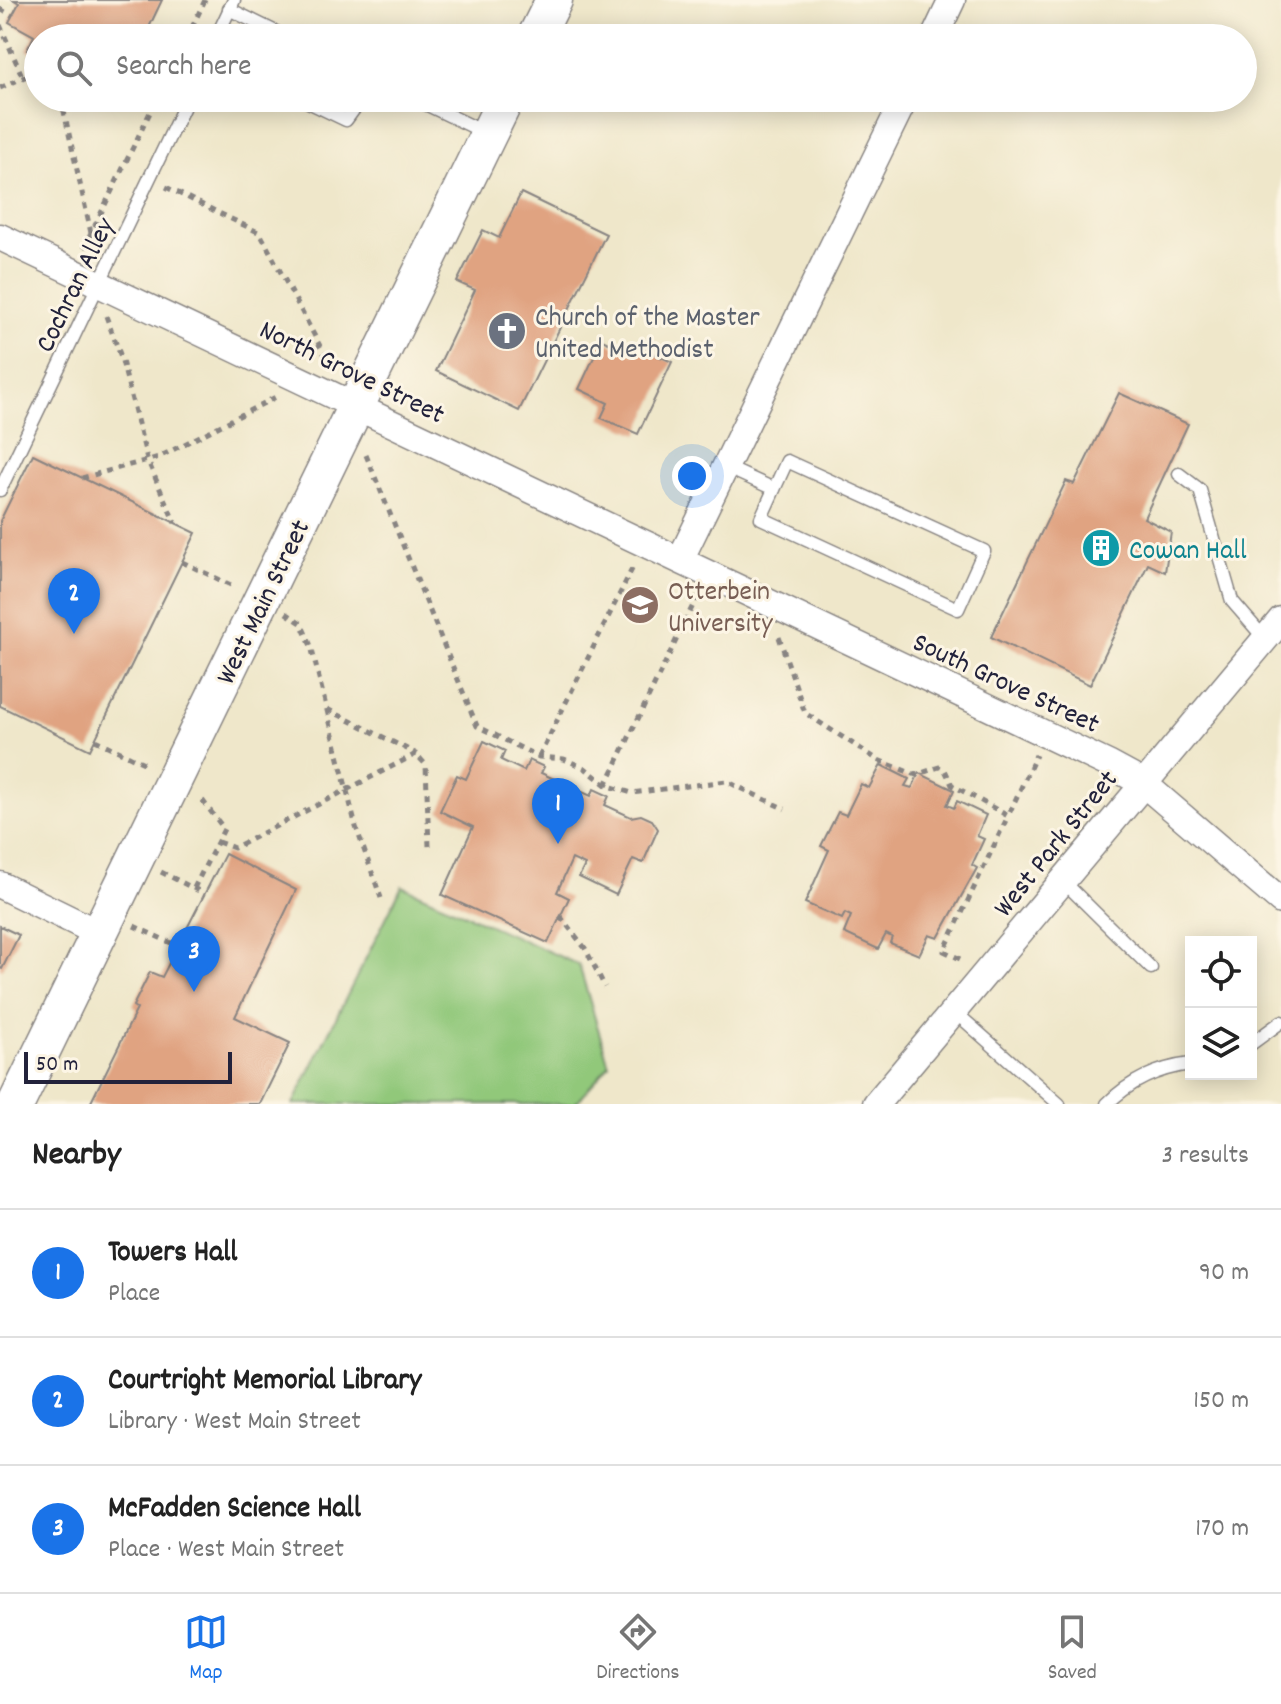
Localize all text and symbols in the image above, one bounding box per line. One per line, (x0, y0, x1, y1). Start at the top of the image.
search box (24, 24, 1257, 112)
icon: search (52, 46, 96, 90)
text: Search here (116, 47, 252, 90)
street label: Cochran Alley (28, 211, 128, 360)
place label: Church of the Master United Methodist (535, 300, 760, 372)
church icon: Church of the Master United Methodist (486, 310, 528, 352)
street label: North Grove Street (251, 312, 450, 437)
your location (672, 456, 712, 496)
street label: West Main Street (208, 514, 323, 692)
building icon: Cowan Hall (1080, 527, 1122, 569)
place label: Cowan Hall (1129, 533, 1247, 573)
pin: 2 (48, 568, 100, 634)
place label: Otterbein University (668, 574, 773, 646)
school or university icon: Otterbein University (619, 584, 661, 626)
street label: South Grove Street (905, 625, 1105, 746)
street label: West Park Street (986, 763, 1130, 927)
pin: 1 (532, 778, 584, 844)
pin: 3 (168, 926, 220, 992)
map controls (1185, 936, 1257, 1080)
button: locate (1185, 936, 1257, 1008)
button: layers (1185, 1008, 1257, 1080)
scale bar (24, 1048, 232, 1084)
text: 50 m (36, 1050, 78, 1081)
text: Nearby (32, 1132, 121, 1181)
text: 3 results (1162, 1138, 1249, 1175)
text: Towers Hall (108, 1233, 238, 1276)
text: 1 (55, 1255, 61, 1292)
text: 90 m (1199, 1255, 1249, 1292)
text: Place (108, 1276, 160, 1313)
text: Courtright Memorial Library (108, 1361, 421, 1404)
text: 2 (52, 1383, 64, 1420)
text: 150 m (1193, 1383, 1249, 1420)
text: Library · West Main Street (108, 1404, 361, 1441)
text: McFadden Science Hall (108, 1489, 361, 1532)
text: 3 (52, 1511, 64, 1548)
text: 170 m (1195, 1511, 1249, 1548)
text: Place · West Main Street (108, 1532, 344, 1569)
tab: Map (184, 1610, 228, 1689)
tab: Directions (596, 1610, 680, 1689)
tab: Saved (1048, 1610, 1097, 1689)

